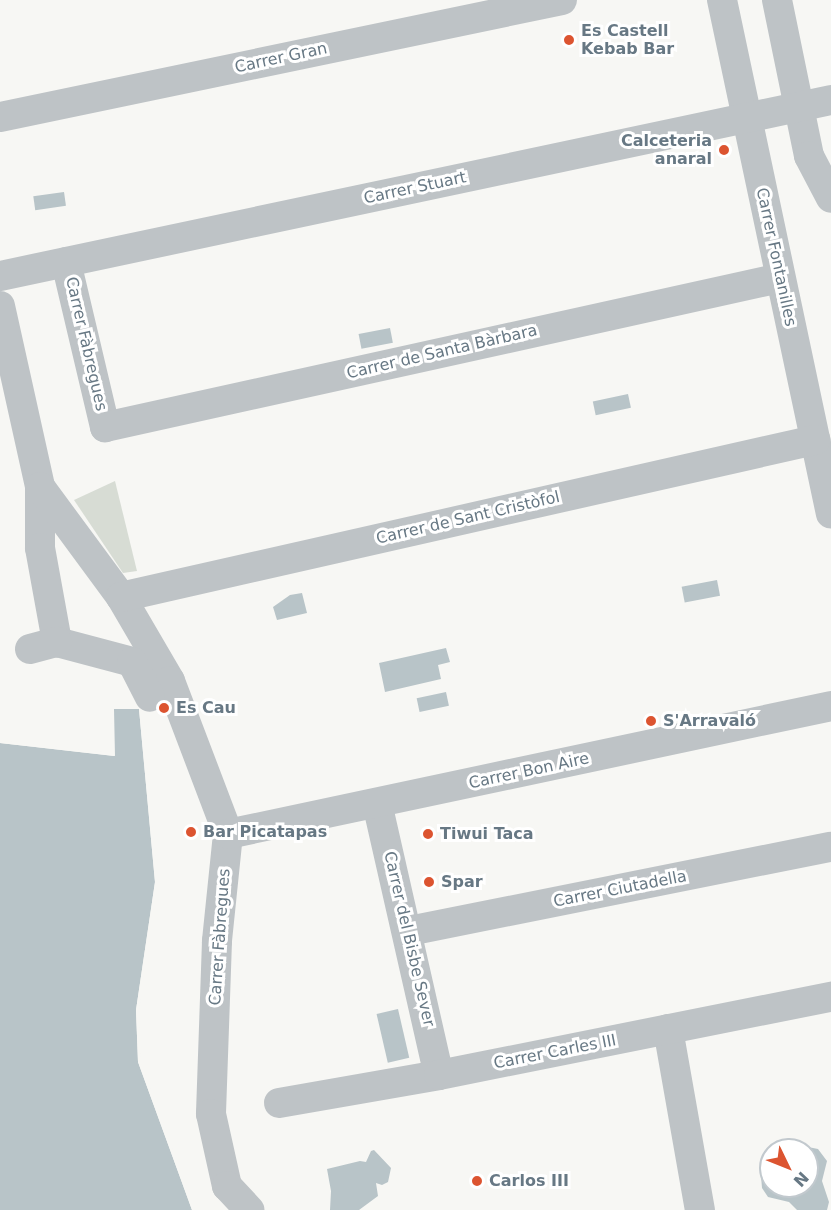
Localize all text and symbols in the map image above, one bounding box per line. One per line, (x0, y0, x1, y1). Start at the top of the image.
place label: Es Castell Kebab Bar (581, 21, 674, 59)
marker: Es Castell Kebab Bar (562, 33, 576, 47)
street label: Carrer Gran (233, 39, 329, 77)
place label: Calceteria anaral (621, 131, 712, 169)
marker: Calceteria anaral (717, 143, 731, 157)
street label: Carrer Stuart (362, 168, 468, 208)
street label: Carrer Fontanilles (752, 186, 800, 328)
street label: Carrer Fàbregues (61, 275, 111, 413)
street label: Carrer de Santa Bàrbara (345, 321, 539, 383)
street label: Carrer de Sant Cristòfol (374, 487, 562, 549)
place label: Es Cau (176, 698, 236, 718)
marker: Es Cau (157, 701, 171, 715)
place label: S'Arravaló (663, 711, 756, 731)
marker: S'Arravaló (644, 714, 658, 728)
street label: Carrer Bon Aire (467, 749, 591, 793)
place label: Bar Picatapas (203, 822, 327, 842)
place label: Tiwui Taca (440, 824, 534, 844)
marker: Bar Picatapas (184, 825, 198, 839)
marker: Tiwui Taca (421, 827, 435, 841)
street label: Carrer del Bisbe Sever (379, 850, 439, 1028)
street label: Carrer Ciutadella (552, 867, 688, 911)
street label: Carrer Fàbregues (206, 868, 234, 1006)
place label: Spar (441, 872, 483, 892)
marker: Spar (422, 875, 436, 889)
street label: Carrer Carles III (492, 1031, 618, 1073)
north arrow (759, 1138, 819, 1198)
text: N (790, 1168, 813, 1191)
place label: Carlos III (489, 1171, 569, 1191)
marker: Carlos III (470, 1174, 484, 1188)

